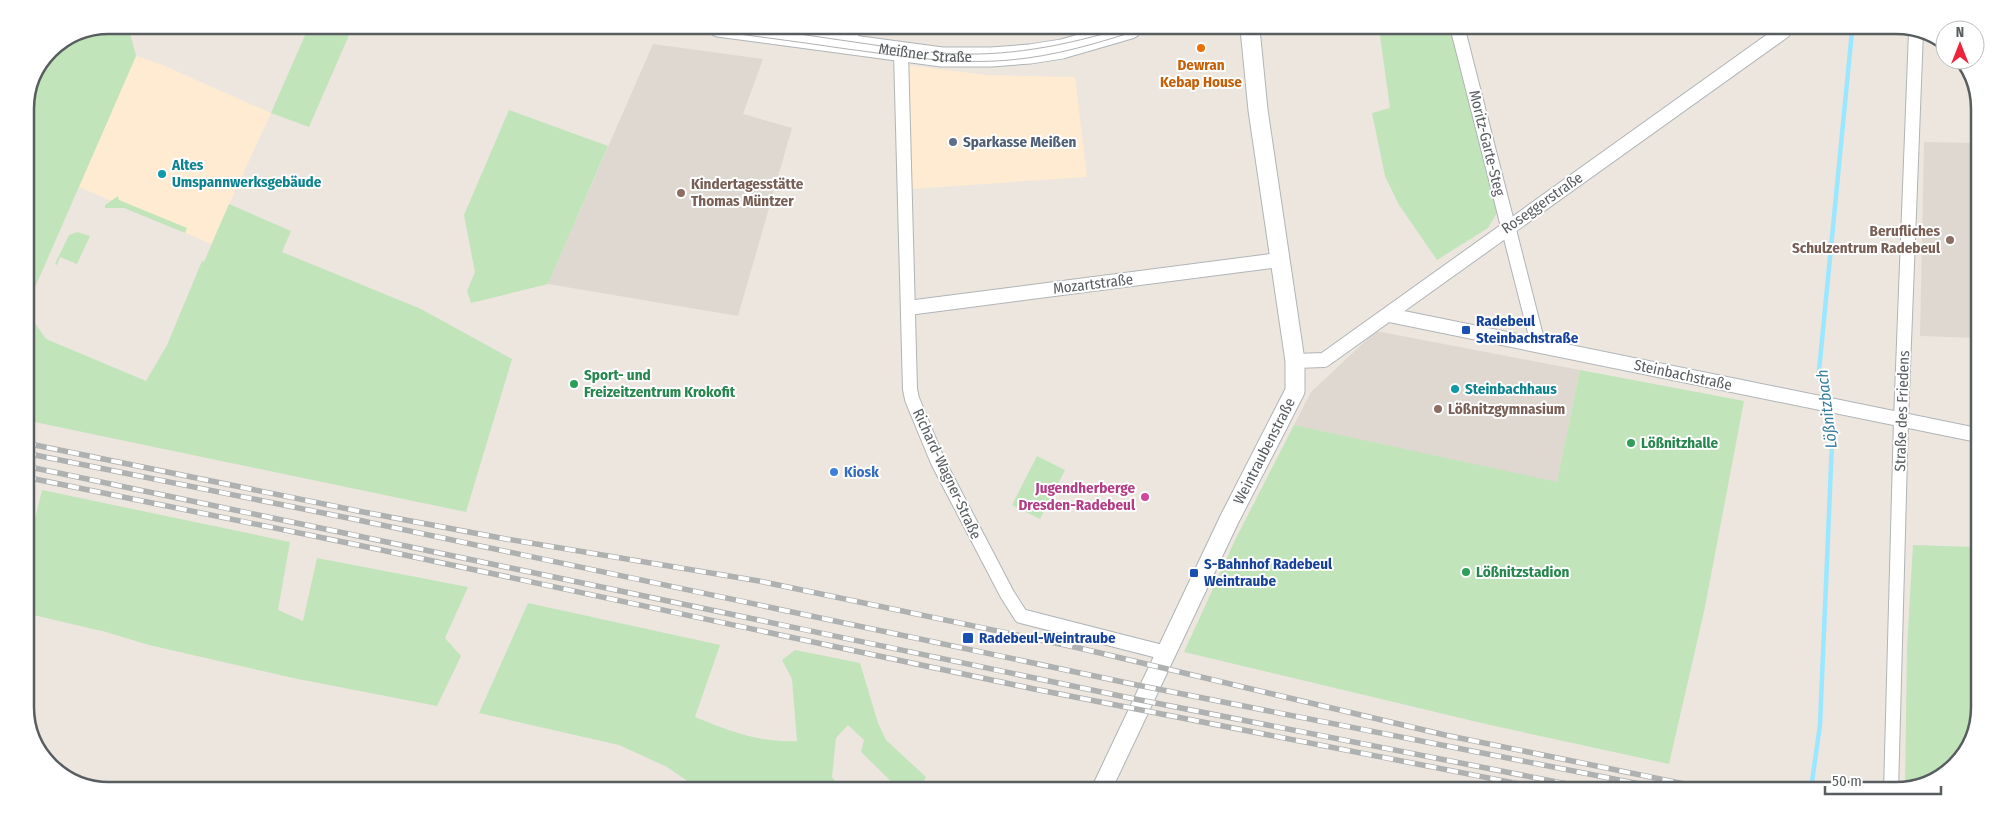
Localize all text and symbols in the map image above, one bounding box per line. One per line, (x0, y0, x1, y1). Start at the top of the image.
north arrow (1935, 20, 1985, 70)
text: N (1956, 24, 1964, 41)
street label: Meißner Straße (877, 40, 972, 66)
marker: Dewran Kebap House (1195, 42, 1207, 54)
place label: Dewran Kebap House (1160, 56, 1242, 91)
street label: Moritz-Garte-Steg (1465, 88, 1509, 198)
place label: Sparkasse Meißen (963, 133, 1076, 151)
marker: Sparkasse Meißen (947, 136, 959, 148)
place label: Altes Umspannwerksgebäude (171, 156, 322, 191)
marker: Altes Umspannwerksgebäude (156, 168, 168, 180)
street label: Roseggerstraße (1498, 168, 1586, 238)
place label: Kindertagesstätte Thomas Müntzer (691, 175, 804, 210)
marker: Kindertagesstätte Thomas Müntzer (675, 187, 687, 199)
place label: Berufliches Schulzentrum Radebeul (1792, 222, 1941, 257)
marker: Berufliches Schulzentrum Radebeul (1944, 234, 1956, 246)
street label: Mozartstraße (1052, 270, 1134, 298)
place label: Radebeul Steinbachstraße (1476, 312, 1579, 347)
marker: Radebeul Steinbachstraße (1460, 324, 1472, 336)
street label: Straße des Friedens (1891, 350, 1913, 472)
street label: Steinbachstraße (1632, 356, 1734, 394)
place label: Sport- und Freizeitzentrum Krokofit (584, 366, 736, 401)
water label: Lößnitzbach (1812, 368, 1841, 449)
marker: Sport- und Freizeitzentrum Krokofit (568, 378, 580, 390)
place label: Steinbachhaus (1465, 380, 1557, 398)
marker: Steinbachhaus (1449, 383, 1461, 395)
street label: Weintraubenstraße (1230, 395, 1299, 507)
place label: Lößnitzgymnasium (1448, 400, 1565, 418)
marker: Lößnitzgymnasium (1432, 403, 1444, 415)
street label: Richard-Wagner-Straße (909, 406, 985, 542)
place label: Lößnitzhalle (1641, 434, 1719, 452)
marker: Lößnitzhalle (1625, 437, 1637, 449)
place label: Kiosk (844, 463, 879, 481)
marker: Kiosk (828, 466, 840, 478)
place label: Jugendherberge Dresden-Radebeul (1018, 479, 1136, 514)
marker: Jugendherberge Dresden-Radebeul (1139, 491, 1151, 503)
place label: S-Bahnhof Radebeul Weintraube (1204, 555, 1333, 590)
place label: Lößnitzstadion (1476, 563, 1569, 581)
marker: Lößnitzstadion (1460, 566, 1472, 578)
marker: S-Bahnhof Radebeul Weintraube (1188, 567, 1200, 579)
place label: Radebeul-Weintraube (979, 629, 1116, 647)
marker: Radebeul-Weintraube (961, 631, 975, 645)
scale bar (1825, 764, 1941, 796)
text: 50 m (1832, 772, 1862, 790)

